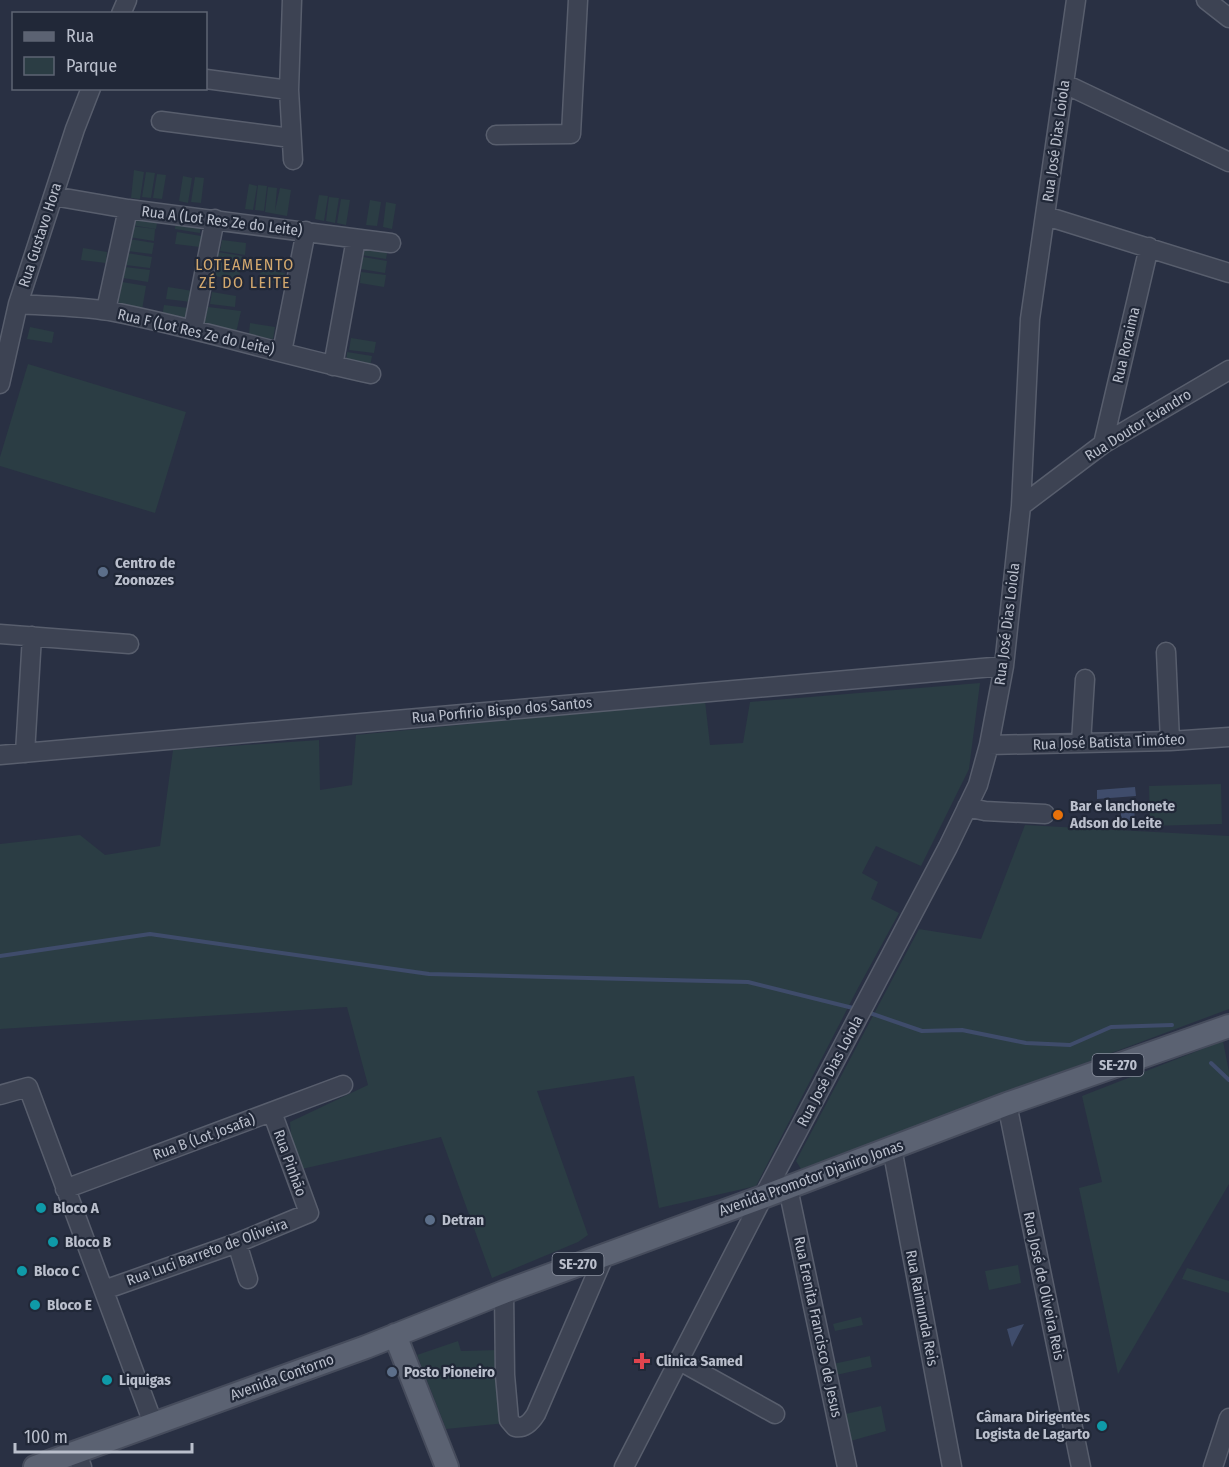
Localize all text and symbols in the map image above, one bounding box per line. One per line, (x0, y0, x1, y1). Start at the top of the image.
legend (12, 12, 207, 90)
text: Rua (66, 25, 94, 47)
text: Parque (66, 55, 117, 77)
street label: Rua José Dias Loiola (1039, 79, 1073, 203)
street label: Rua Gustavo Hora (15, 180, 65, 290)
street label: Rua A (Lot Res Ze do Leite) (141, 202, 303, 240)
district label: LOTEAMENTO ZÉ DO LEITE (195, 255, 295, 292)
street label: Rua F (Lot Res Ze do Leite) (116, 305, 276, 359)
street label: Rua Roraima (1109, 305, 1143, 385)
street label: Rua Doutor Evandro (1082, 385, 1195, 465)
place label: Centro de Zoonozes (115, 554, 176, 589)
street label: Rua José Dias Loiola (991, 562, 1023, 686)
marker: Centro de Zoonozes (96, 565, 110, 579)
street label: Rua Porfirio Bispo dos Santos (411, 693, 593, 727)
street label: Rua José Batista Timóteo (1032, 730, 1186, 754)
place label: Bar e lanchonete Adson do Leite (1069, 797, 1175, 832)
marker: Bar e lanchonete Adson do Leite (1051, 808, 1065, 822)
street label: Rua José Dias Loiola (793, 1012, 867, 1130)
road number: SE-270 (1092, 1054, 1144, 1076)
street label: Rua B (Lot Josafa) (150, 1110, 258, 1164)
street label: Rua Pinhão (270, 1127, 310, 1199)
street label: Avenida Promotor Djaniro Jonas (716, 1136, 906, 1220)
place label: Bloco A (53, 1199, 100, 1217)
marker: Bloco A (34, 1201, 48, 1215)
street label: Rua José de Oliveira Reis (1019, 1210, 1069, 1362)
place label: Detran (442, 1211, 484, 1229)
marker: Detran (423, 1213, 437, 1227)
street label: Rua Luci Barreto de Oliveira (124, 1214, 290, 1290)
place label: Bloco B (65, 1233, 112, 1251)
marker: Bloco B (46, 1235, 60, 1249)
street label: Rua Erenita Francisco de Jesus (790, 1235, 846, 1419)
street label: Rua Raimunda Reis (902, 1248, 942, 1368)
road number: SE-270 (552, 1253, 604, 1275)
place label: Bloco C (34, 1262, 80, 1280)
marker: Bloco C (15, 1264, 29, 1278)
place label: Bloco E (47, 1296, 92, 1314)
marker: Bloco E (28, 1298, 42, 1312)
street label: Avenida Contorno (228, 1350, 337, 1404)
marker: Clinica Samed (633, 1352, 651, 1370)
place label: Clinica Samed (656, 1352, 743, 1370)
place label: Posto Pioneiro (404, 1363, 495, 1381)
marker: Posto Pioneiro (385, 1365, 399, 1379)
place label: Liquigas (119, 1371, 171, 1389)
marker: Liquigas (100, 1373, 114, 1387)
place label: Câmara Dirigentes Logista de Lagarto (976, 1408, 1090, 1443)
scale bar (15, 1416, 192, 1454)
marker: Câmara Dirigentes Logista de Lagarto (1095, 1419, 1109, 1433)
text: 100 m (24, 1426, 68, 1448)

